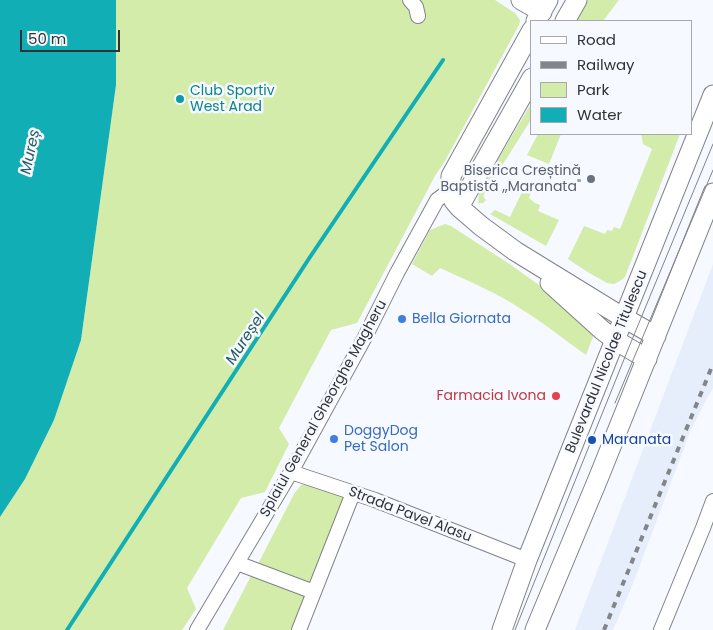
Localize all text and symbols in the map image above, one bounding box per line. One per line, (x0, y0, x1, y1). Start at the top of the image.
scale bar (22, 20, 122, 52)
legend (530, 20, 693, 135)
text: 50 m (28, 28, 66, 49)
text: Road (577, 29, 616, 50)
text: Railway (577, 54, 635, 75)
text: Park (577, 79, 609, 100)
place label: Club Sportiv West Arad (190, 83, 275, 115)
marker: Club Sportiv West Arad (174, 93, 186, 105)
text: Water (577, 104, 622, 125)
water label: Mureș (17, 128, 45, 176)
place label: Biserica Creștină Baptistă ,,Maranata" (441, 163, 581, 196)
marker: Biserica Creștină Baptistă ,,Maranata" (585, 173, 597, 185)
street label: Bulevardul Nicolae Titulescu (563, 268, 651, 456)
street label: Splaiul General Gheorghe Magheru (257, 298, 391, 520)
water label: Mureșel (223, 310, 269, 368)
place label: Bella Giornata (412, 311, 511, 327)
marker: Bella Giornata (396, 313, 408, 325)
place label: Farmacia Ivona (437, 388, 546, 404)
marker: Farmacia Ivona (550, 390, 562, 402)
place label: DoggyDog Pet Salon (344, 423, 418, 456)
place label: Maranata (602, 432, 671, 448)
marker: DoggyDog Pet Salon (328, 433, 340, 445)
marker: Maranata (586, 434, 598, 446)
street label: Strada Pavel Alasu (346, 484, 474, 546)

